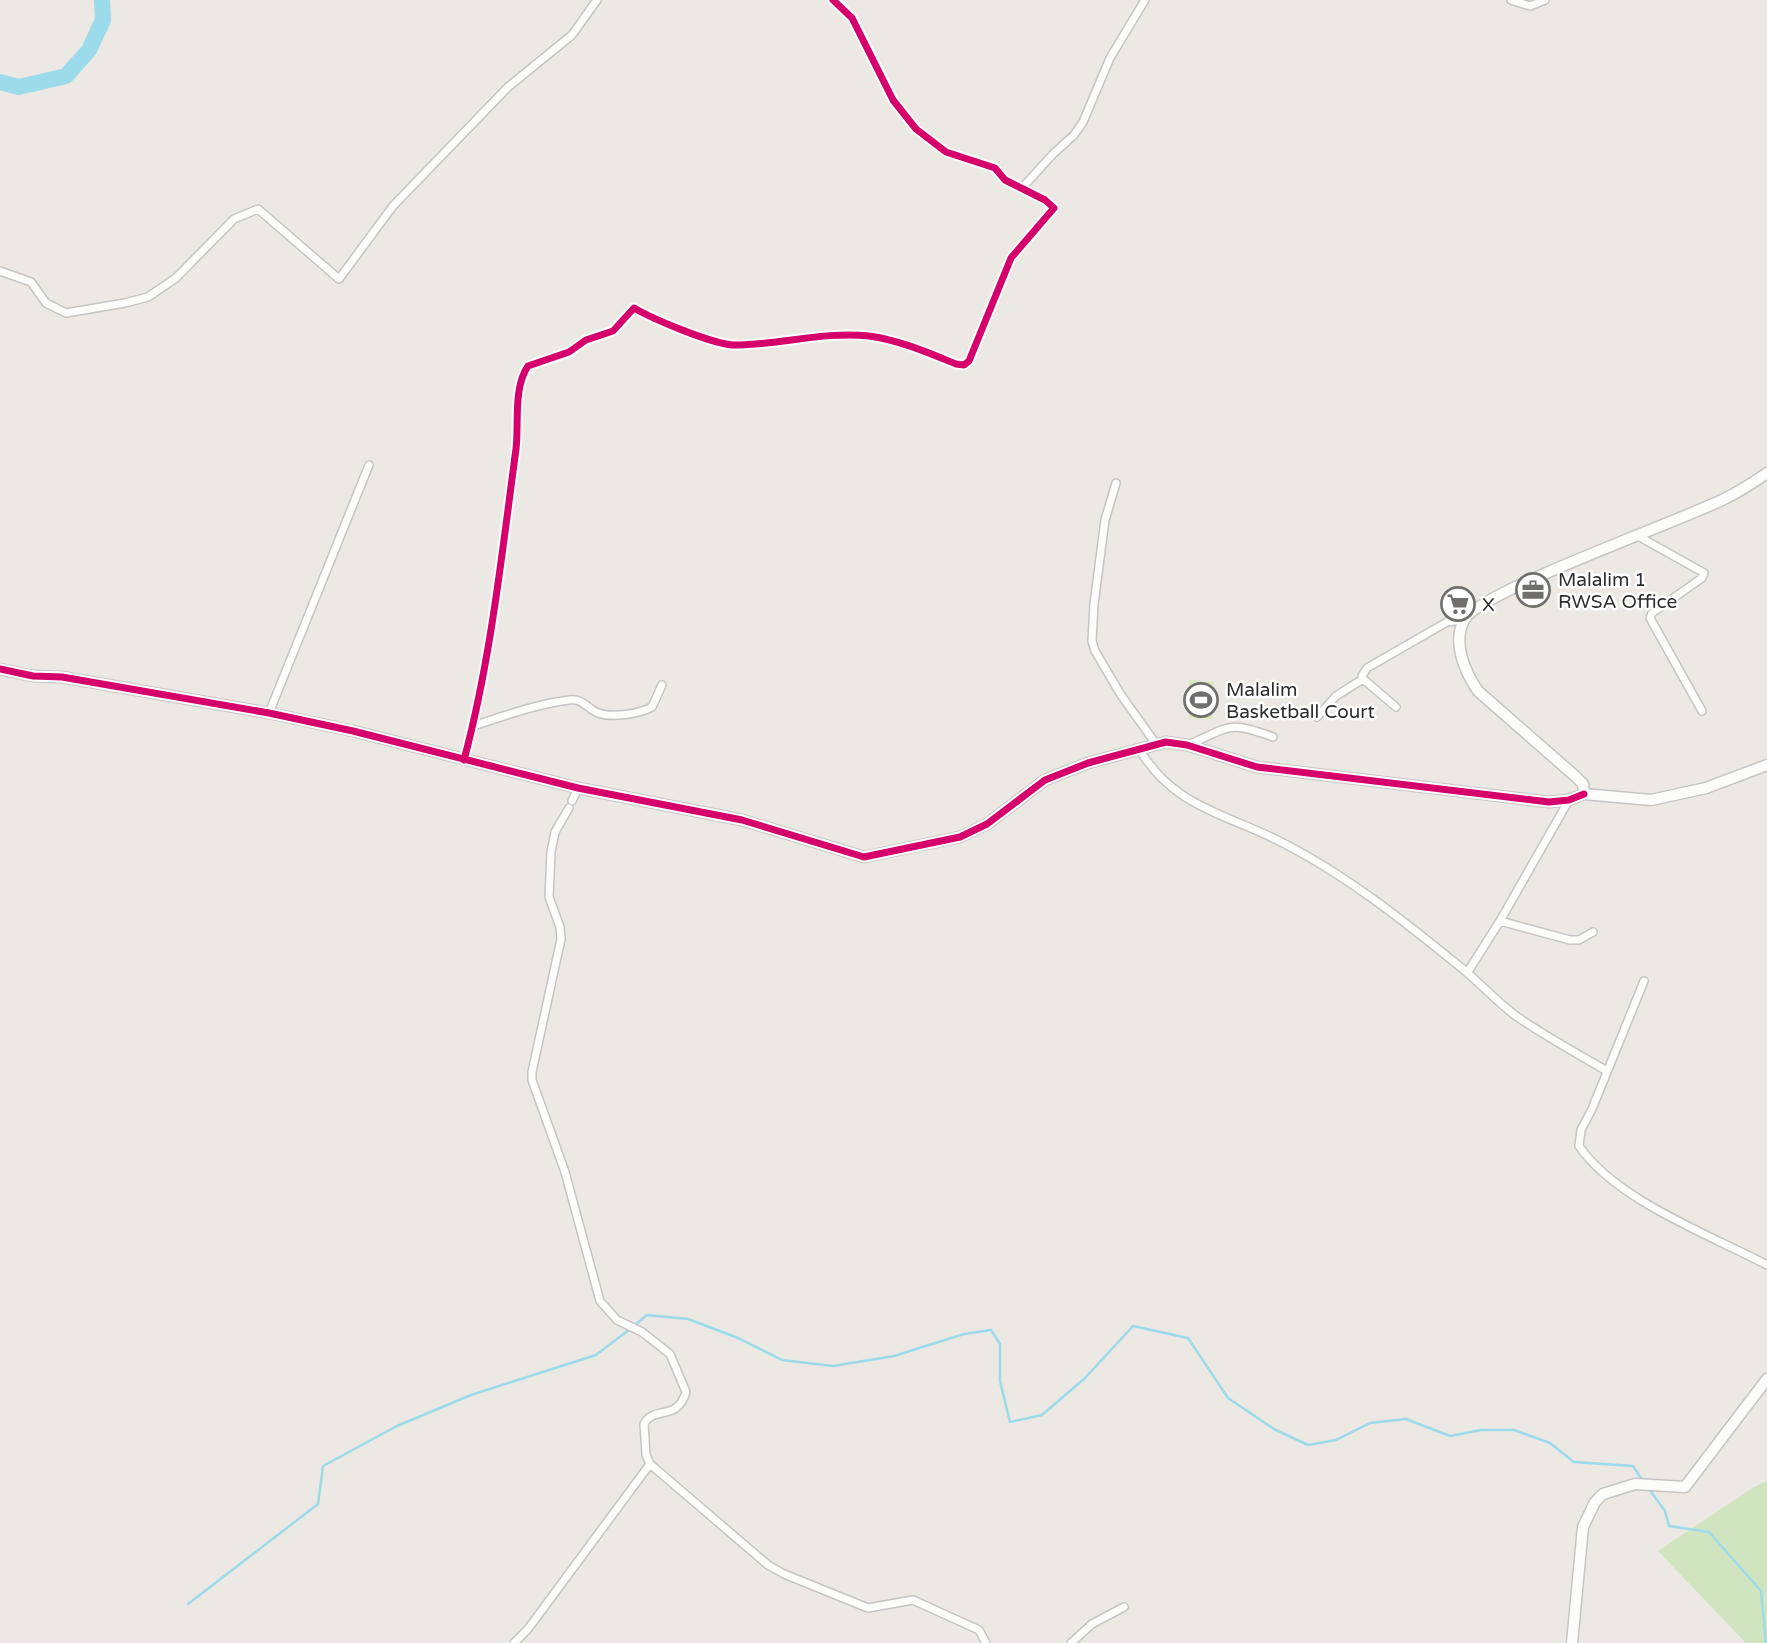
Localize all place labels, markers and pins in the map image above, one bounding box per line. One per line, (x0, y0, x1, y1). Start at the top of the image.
place label: Malalim 1 RWSA Office (1558, 569, 1677, 613)
office icon: Malalim 1 RWSA Office (1514, 571, 1552, 609)
supermarket icon: X (1439, 585, 1477, 623)
place label: X (1482, 594, 1495, 616)
place label: Malalim Basketball Court (1226, 679, 1375, 723)
sports icon: Malalim Basketball Court (1182, 681, 1220, 719)

